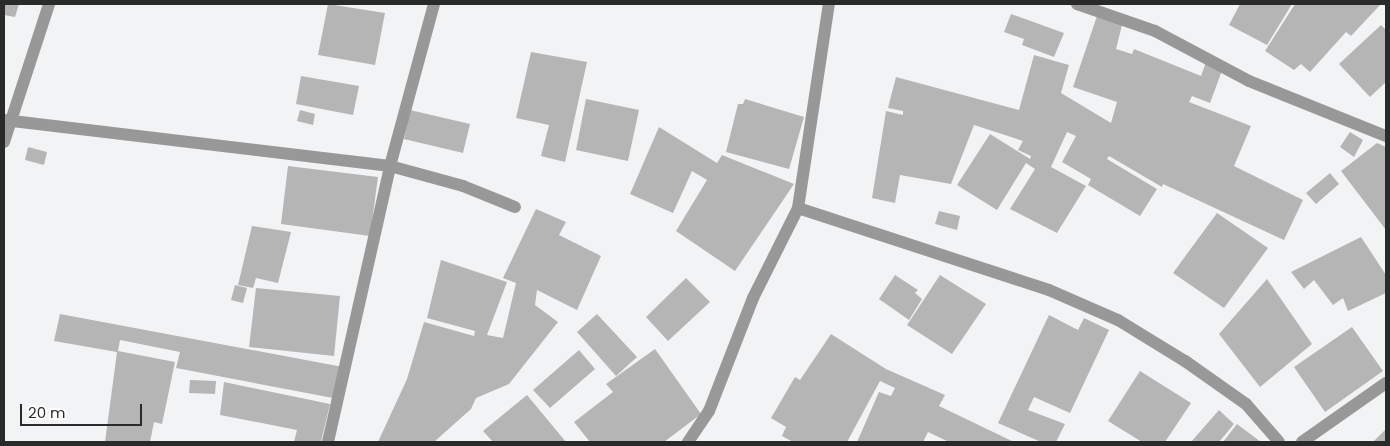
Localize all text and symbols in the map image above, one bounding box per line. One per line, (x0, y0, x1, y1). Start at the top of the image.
scale bar (22, 394, 145, 426)
text: 20 m (28, 402, 66, 423)

